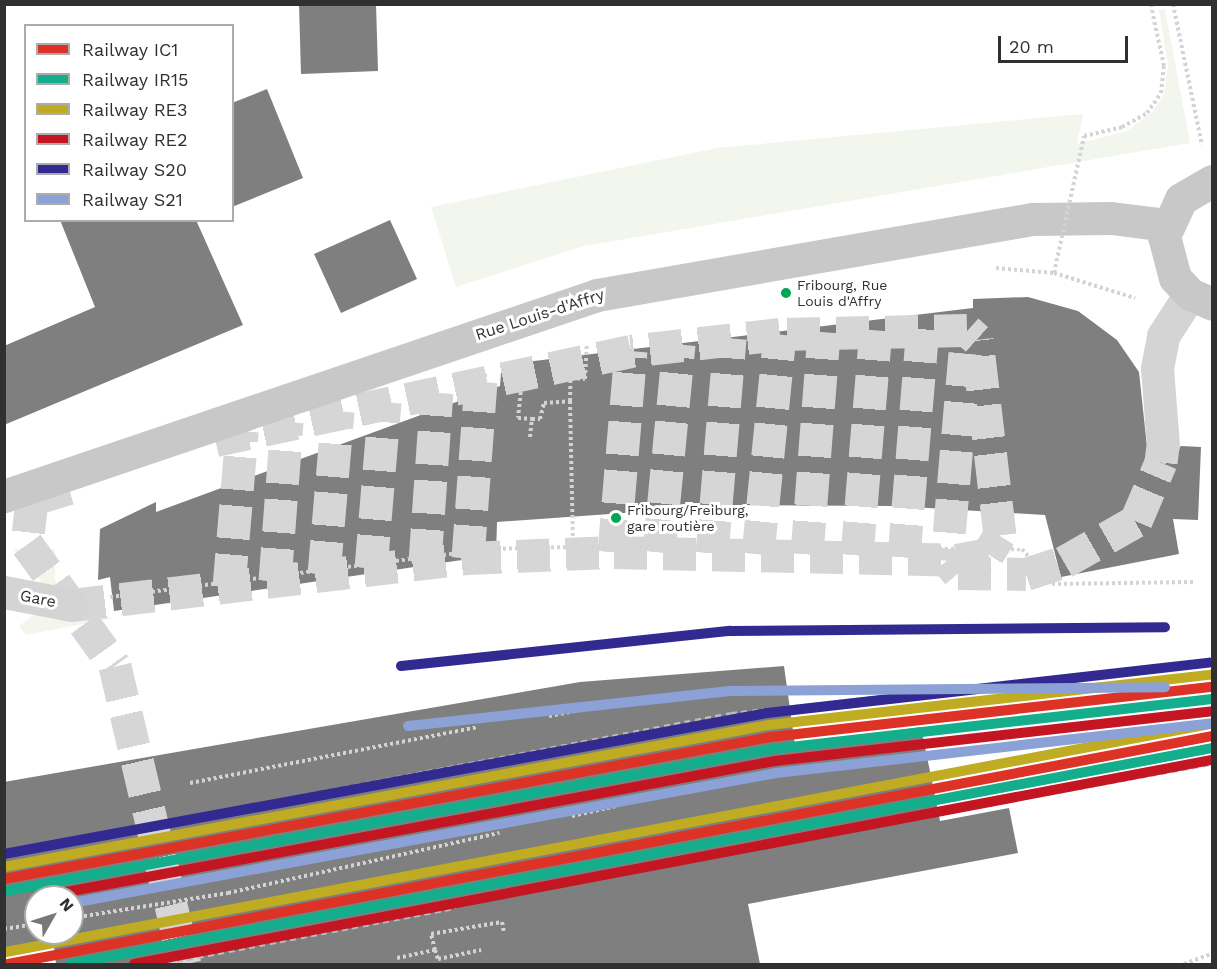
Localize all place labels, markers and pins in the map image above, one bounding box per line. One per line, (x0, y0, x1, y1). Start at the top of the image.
place label: Fribourg, Rue Louis d'Affry (797, 277, 887, 310)
marker: Fribourg, Rue Louis d'Affry (780, 287, 792, 299)
place label: Fribourg/Freiburg, gare routière (627, 502, 748, 534)
marker: Fribourg/Freiburg, gare routière (610, 512, 622, 524)

